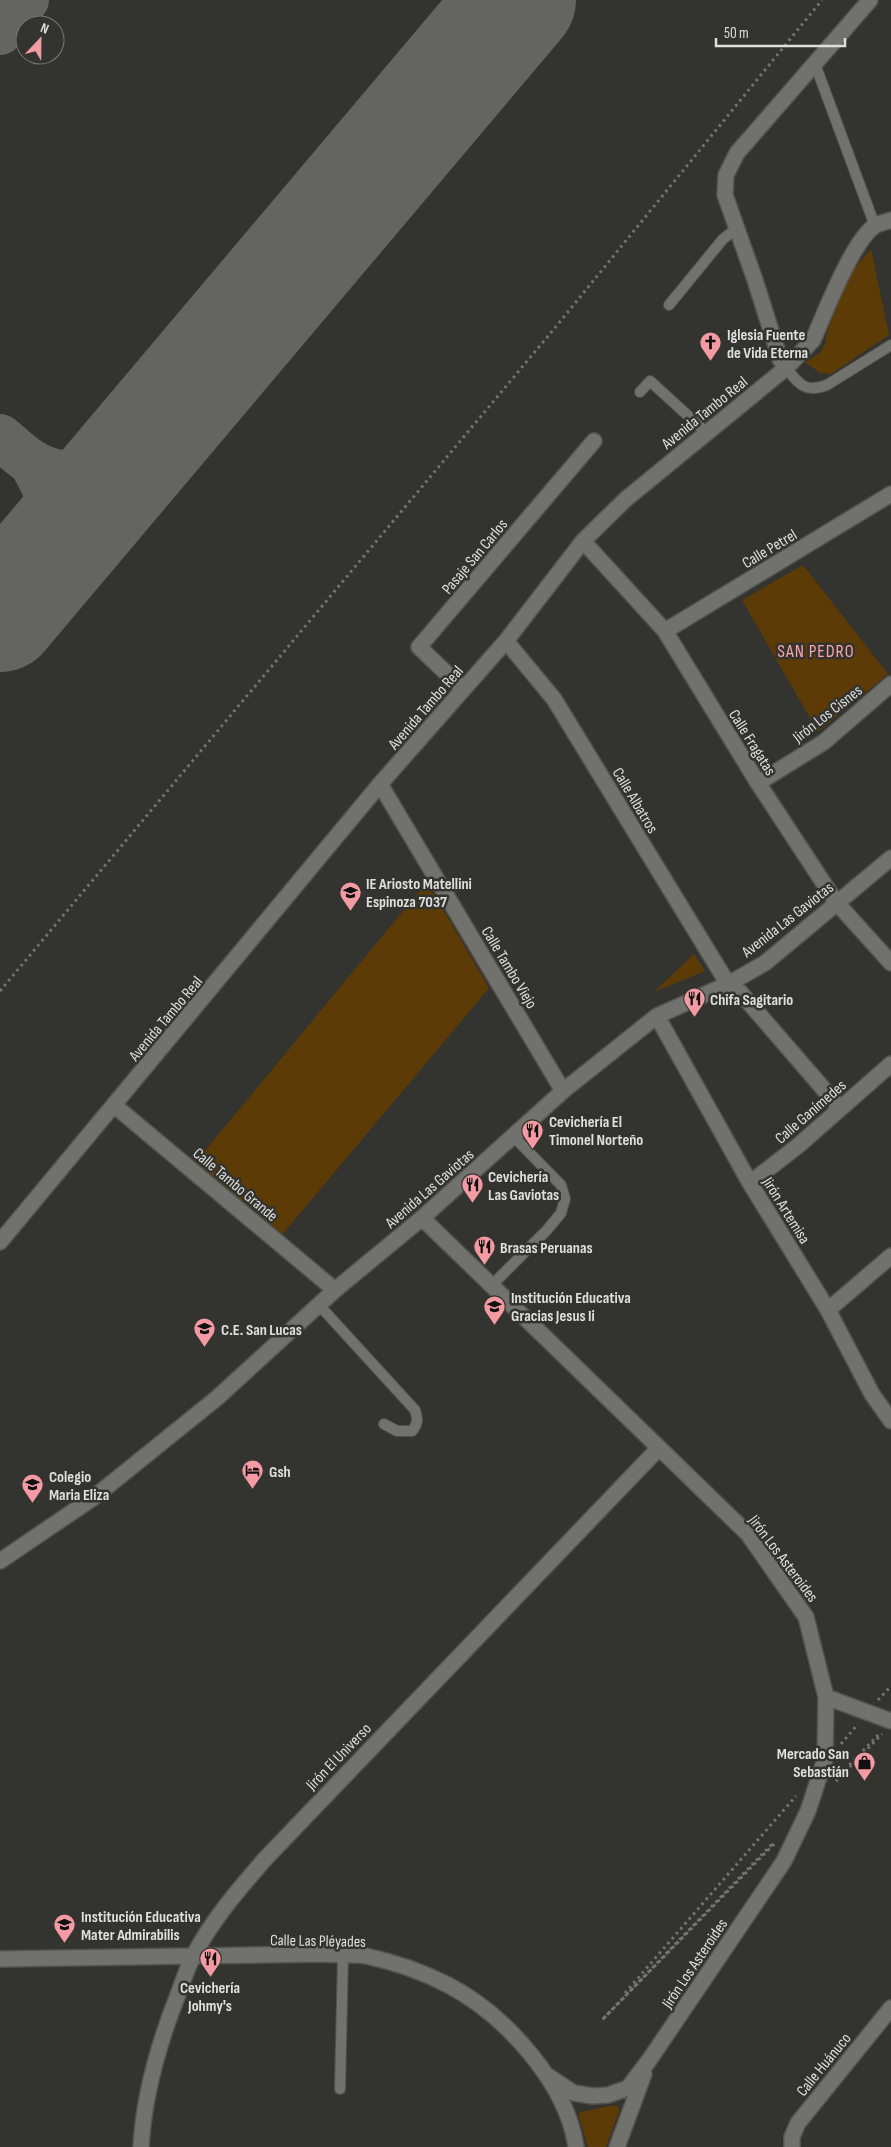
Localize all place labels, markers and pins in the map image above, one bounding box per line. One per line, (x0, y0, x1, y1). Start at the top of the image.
place label: Iglesia Fuente de Vida Eterna (727, 326, 808, 363)
church icon: Iglesia Fuente de Vida Eterna (699, 331, 723, 362)
place label: IE Ariosto Matellini Espinoza 7037 (366, 875, 472, 912)
school or university icon: IE Ariosto Matellini Espinoza 7037 (338, 880, 362, 911)
restaurant icon: Chifa Sagitario (682, 987, 706, 1018)
place label: Chifa Sagitario (710, 991, 793, 1010)
place label: Cevichería El Timonel Norteño (549, 1113, 643, 1150)
restaurant icon: Cevichería El Timonel Norteño (521, 1118, 545, 1149)
place label: Cevichería Las Gaviotas (488, 1168, 559, 1205)
restaurant icon: Cevichería Las Gaviotas (460, 1173, 484, 1204)
restaurant icon: Brasas Peruanas (472, 1235, 496, 1266)
place label: Brasas Peruanas (500, 1239, 593, 1258)
place label: Institución Educativa Gracias Jesus Ii (511, 1289, 631, 1326)
school or university icon: Institución Educativa Gracias Jesus Ii (483, 1294, 507, 1325)
school or university icon: C.E. San Lucas (193, 1317, 217, 1348)
place label: C.E. San Lucas (221, 1321, 302, 1340)
hotel icon: Gsh (241, 1459, 265, 1490)
place label: Gsh (269, 1463, 291, 1482)
place label: Colegio Maria Eliza (49, 1468, 109, 1505)
school or university icon: Colegio Maria Eliza (21, 1473, 45, 1504)
place label: Mercado San Sebastián (777, 1745, 849, 1782)
shop icon: Mercado San Sebastián (853, 1750, 877, 1781)
place label: Institución Educativa Mater Admirabilis (81, 1908, 201, 1945)
school or university icon: Institución Educativa Mater Admirabilis (53, 1913, 77, 1944)
restaurant icon: Cevichería Johmy's (198, 1946, 222, 1977)
place label: Cevichería Johmy's (180, 1979, 240, 2016)

